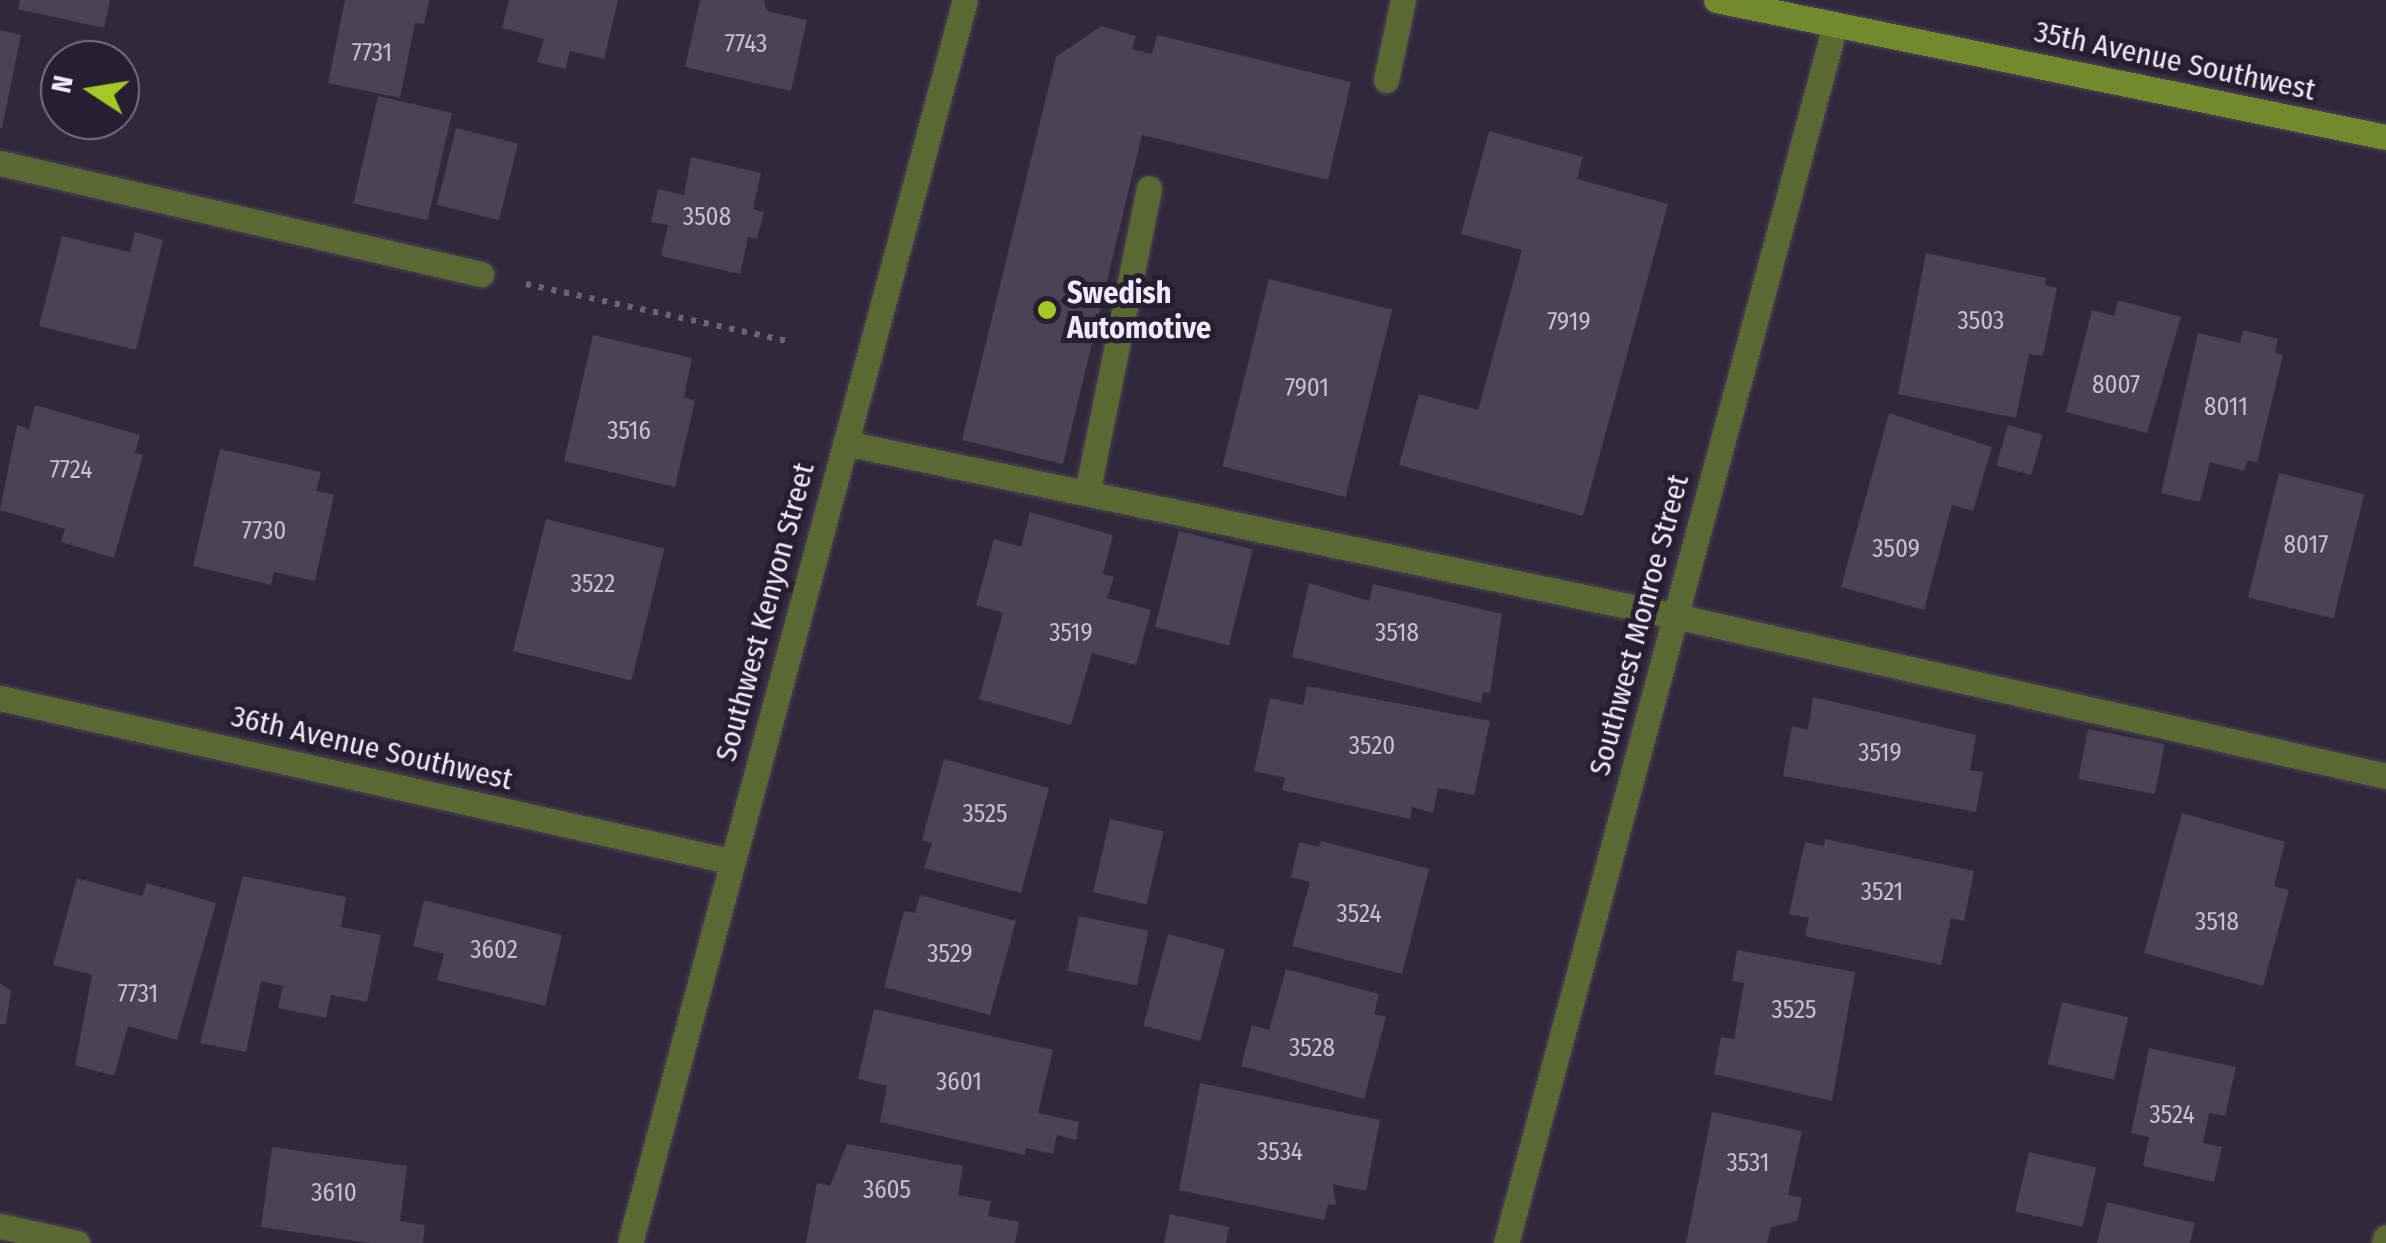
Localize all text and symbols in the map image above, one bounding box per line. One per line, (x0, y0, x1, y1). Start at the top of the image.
street label: 35th Avenue Southwest (2031, 14, 2319, 108)
house number: 7743 (725, 29, 767, 59)
house number: 7731 (352, 38, 392, 68)
north arrow (40, 40, 140, 140)
text: N (44, 72, 80, 96)
house number: 3508 (683, 202, 731, 232)
place label: Swedish Automotive (1067, 275, 1211, 346)
marker: Swedish Automotive (1036, 299, 1058, 321)
house number: 3503 (1958, 306, 2004, 336)
house number: 7919 (1547, 307, 1591, 337)
house number: 8007 (2092, 370, 2140, 400)
house number: 7901 (1285, 373, 1329, 403)
house number: 8011 (2204, 392, 2248, 422)
house number: 3516 (607, 416, 651, 446)
house number: 7724 (50, 455, 92, 485)
street label: Southwest Kenyon Street (708, 459, 822, 765)
street label: Southwest Monroe Street (1581, 471, 1697, 779)
house number: 7730 (242, 516, 286, 546)
house number: 8017 (2284, 530, 2328, 560)
house number: 3509 (1872, 534, 1920, 564)
house number: 3522 (571, 569, 615, 599)
house number: 3519 (1049, 618, 1093, 648)
house number: 3518 (1375, 618, 1419, 648)
street label: 36th Avenue Southwest (228, 698, 516, 798)
house number: 3520 (1349, 731, 1395, 761)
house number: 3519 (1858, 738, 1902, 768)
house number: 3525 (963, 799, 1007, 829)
house number: 3521 (1861, 877, 1903, 907)
house number: 3524 (1336, 899, 1382, 929)
house number: 3518 (2195, 907, 2239, 937)
house number: 3602 (470, 935, 518, 965)
house number: 3529 (927, 939, 973, 969)
house number: 7731 (118, 979, 158, 1009)
house number: 3525 (1772, 995, 1816, 1025)
house number: 3528 (1289, 1033, 1335, 1063)
house number: 3601 (936, 1067, 982, 1097)
house number: 3524 (2149, 1100, 2195, 1130)
house number: 3534 (1257, 1137, 1303, 1167)
house number: 3531 (1727, 1148, 1769, 1178)
house number: 3605 (863, 1175, 911, 1205)
house number: 3610 (311, 1178, 357, 1208)

